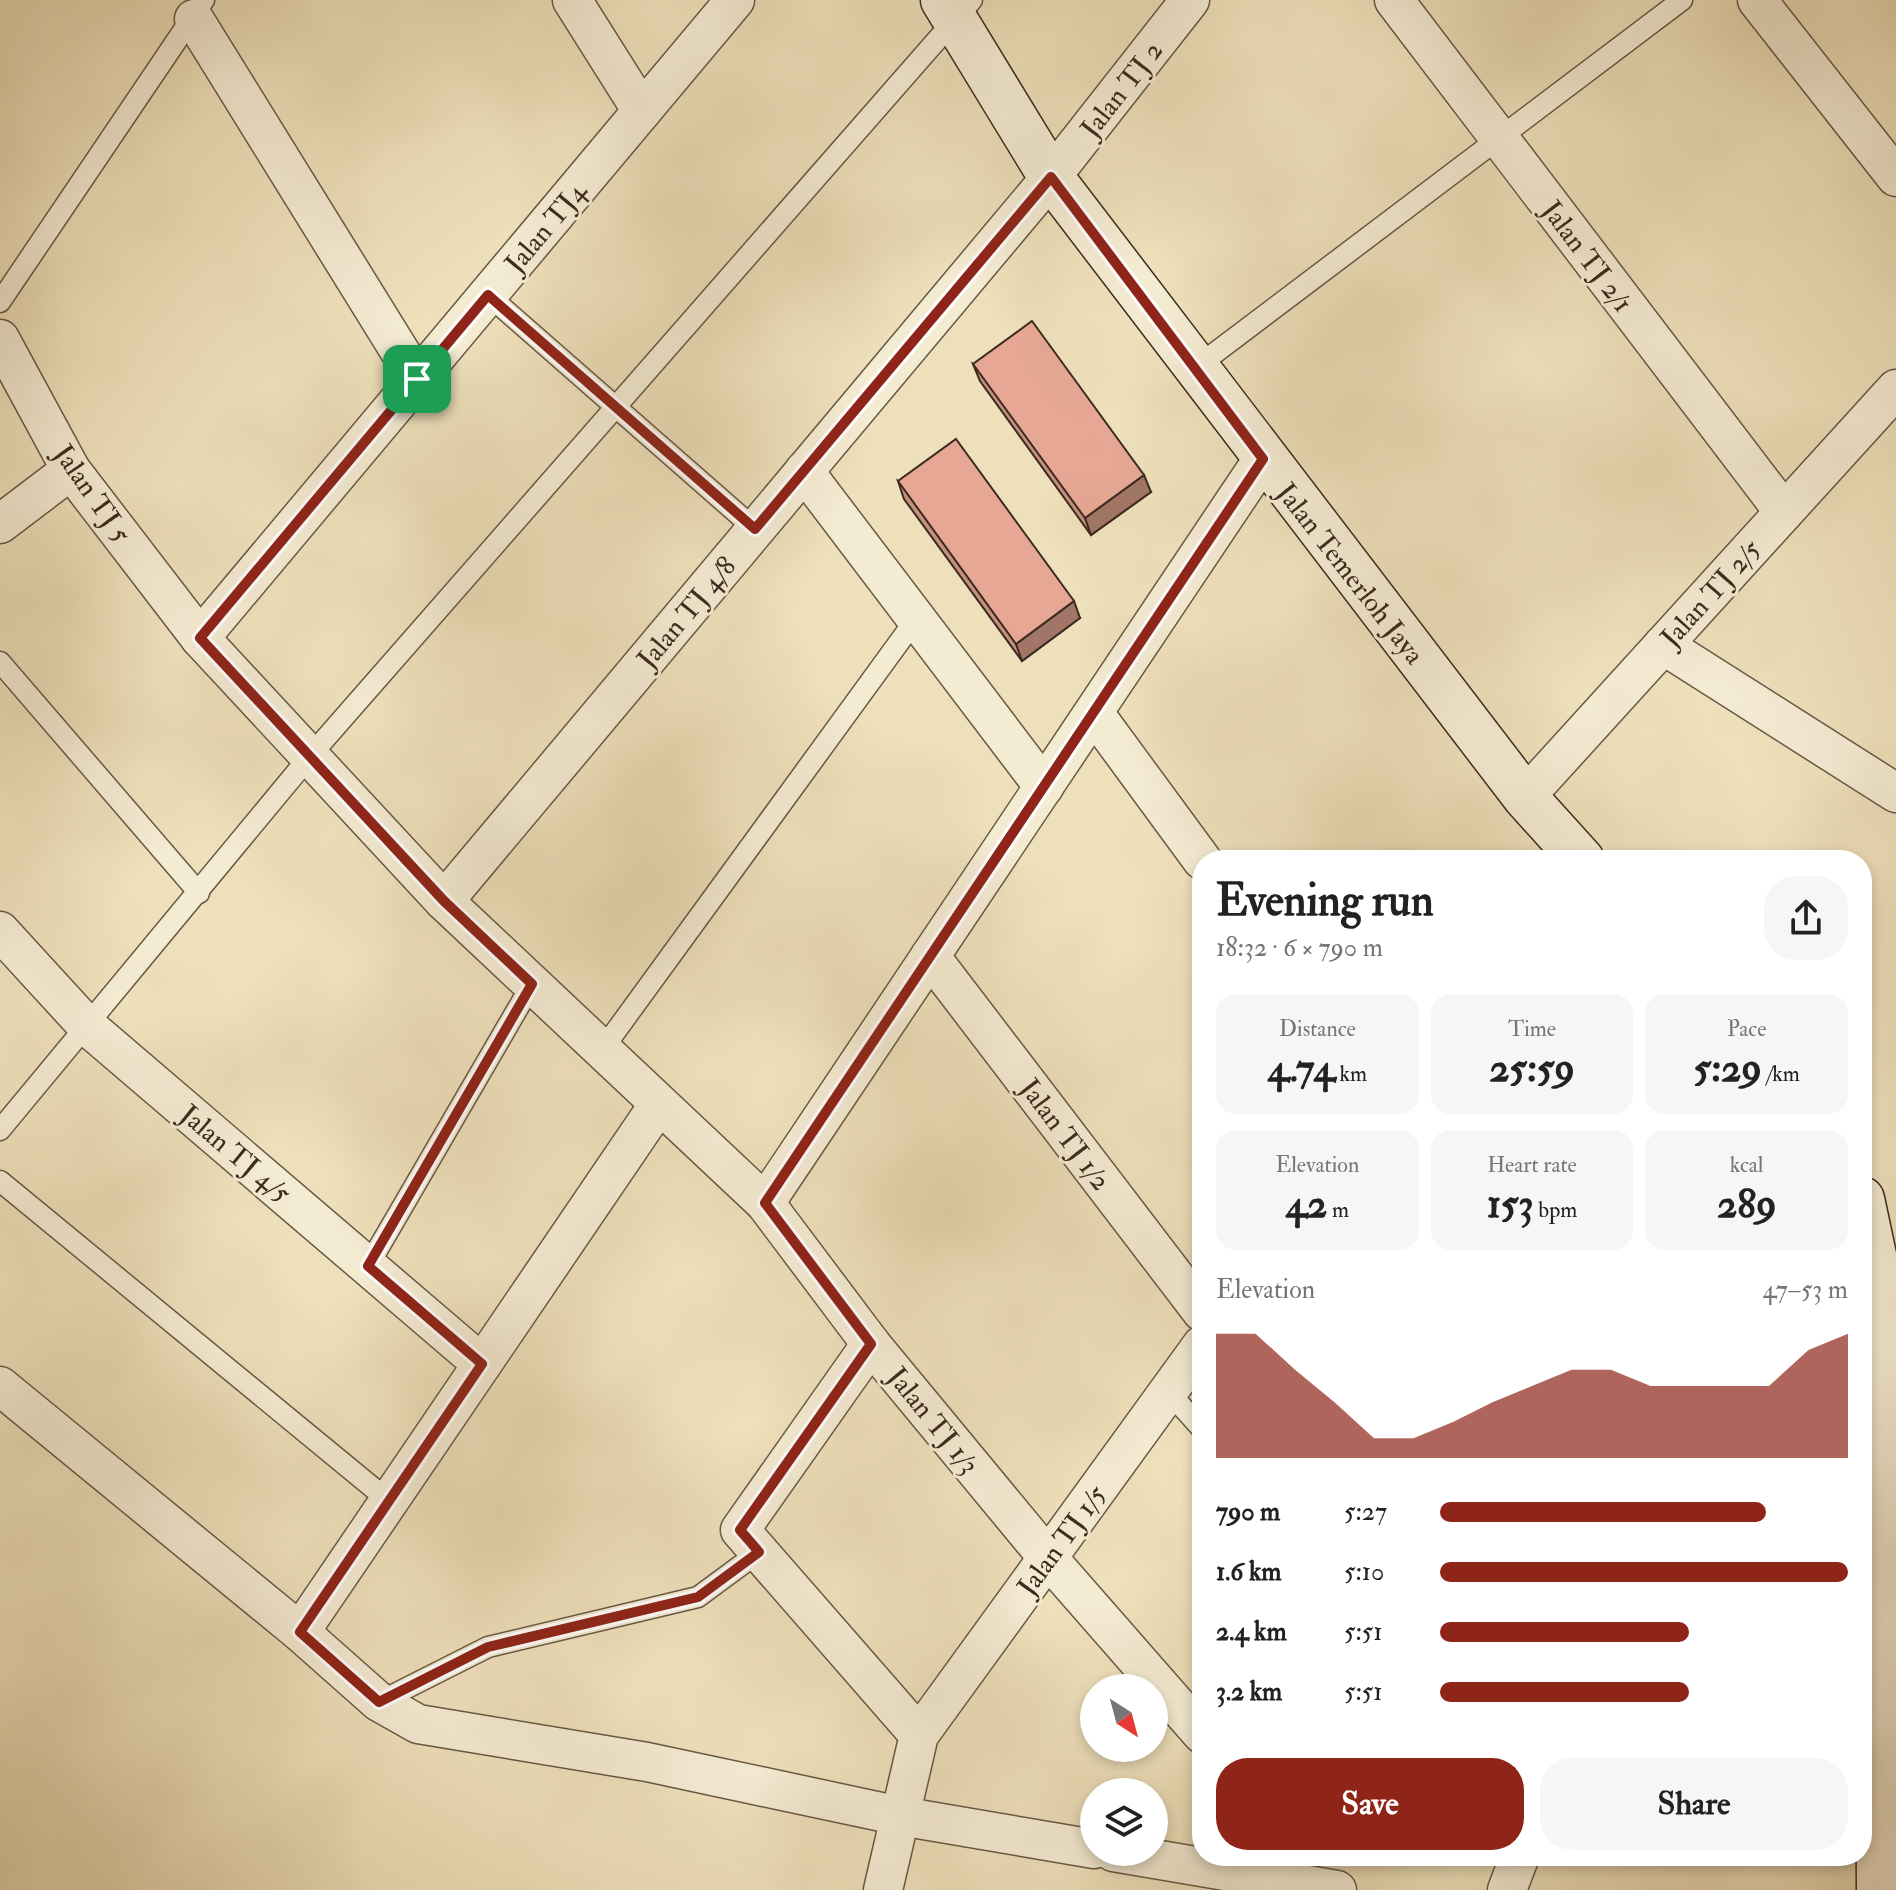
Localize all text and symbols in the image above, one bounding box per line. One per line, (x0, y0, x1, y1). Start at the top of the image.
street label: Jalan TJ 2 (1073, 34, 1171, 146)
street label: Jalan TJ4 (497, 174, 596, 282)
street label: Jalan TJ 2/1 (1533, 193, 1640, 320)
pin (383, 345, 451, 413)
icon: arrive (395, 357, 439, 401)
street label: Jalan TJ 5 (45, 437, 139, 550)
street label: Jalan Temerloh Jaya (1268, 475, 1432, 672)
street label: Jalan TJ 2/5 (1653, 532, 1769, 656)
street label: Jalan TJ 4/8 (629, 550, 744, 677)
text: Evening run (1216, 874, 1434, 929)
button: share (1764, 876, 1848, 960)
text: 18:32 · 6 × 790 m (1216, 932, 1383, 964)
text: Distance (1279, 1015, 1356, 1043)
text: Time (1508, 1015, 1556, 1043)
text: Pace (1727, 1015, 1766, 1043)
text: 4.74 (1268, 1043, 1335, 1094)
text: 25:59 (1489, 1043, 1575, 1094)
text: 5:29 (1694, 1043, 1762, 1094)
text: km (1335, 1060, 1367, 1088)
text: /km (1762, 1060, 1800, 1088)
street label: Jalan TJ 1/2 (1011, 1071, 1118, 1198)
street label: Jalan TJ 4/5 (171, 1097, 298, 1211)
text: Elevation (1275, 1151, 1359, 1179)
text: Heart rate (1487, 1151, 1577, 1179)
text: kcal (1730, 1151, 1764, 1179)
text: 42 (1286, 1179, 1327, 1230)
text: 153 (1487, 1179, 1534, 1230)
text: 289 (1717, 1179, 1776, 1230)
text: m (1327, 1196, 1349, 1224)
text: bpm (1534, 1196, 1577, 1224)
text: Elevation (1216, 1274, 1315, 1306)
text: 47–53 m (1762, 1274, 1848, 1306)
street label: Jalan TJ 1/3 (879, 1360, 987, 1481)
street label: Jalan TJ 1/5 (1010, 1478, 1115, 1604)
text: 790 m (1216, 1496, 1280, 1528)
text: 5:27 (1344, 1496, 1387, 1528)
text: 1.6 km (1216, 1556, 1281, 1588)
text: 5:10 (1344, 1556, 1384, 1588)
text: 2.4 km (1216, 1616, 1287, 1648)
text: 5:51 (1344, 1616, 1383, 1648)
north arrow (1080, 1674, 1168, 1762)
map controls (1080, 1674, 1168, 1866)
text: 3.2 km (1216, 1676, 1282, 1708)
text: 5:51 (1344, 1676, 1383, 1708)
button: Save (1216, 1758, 1524, 1850)
button: Share (1540, 1758, 1848, 1850)
button: layers (1080, 1778, 1168, 1866)

